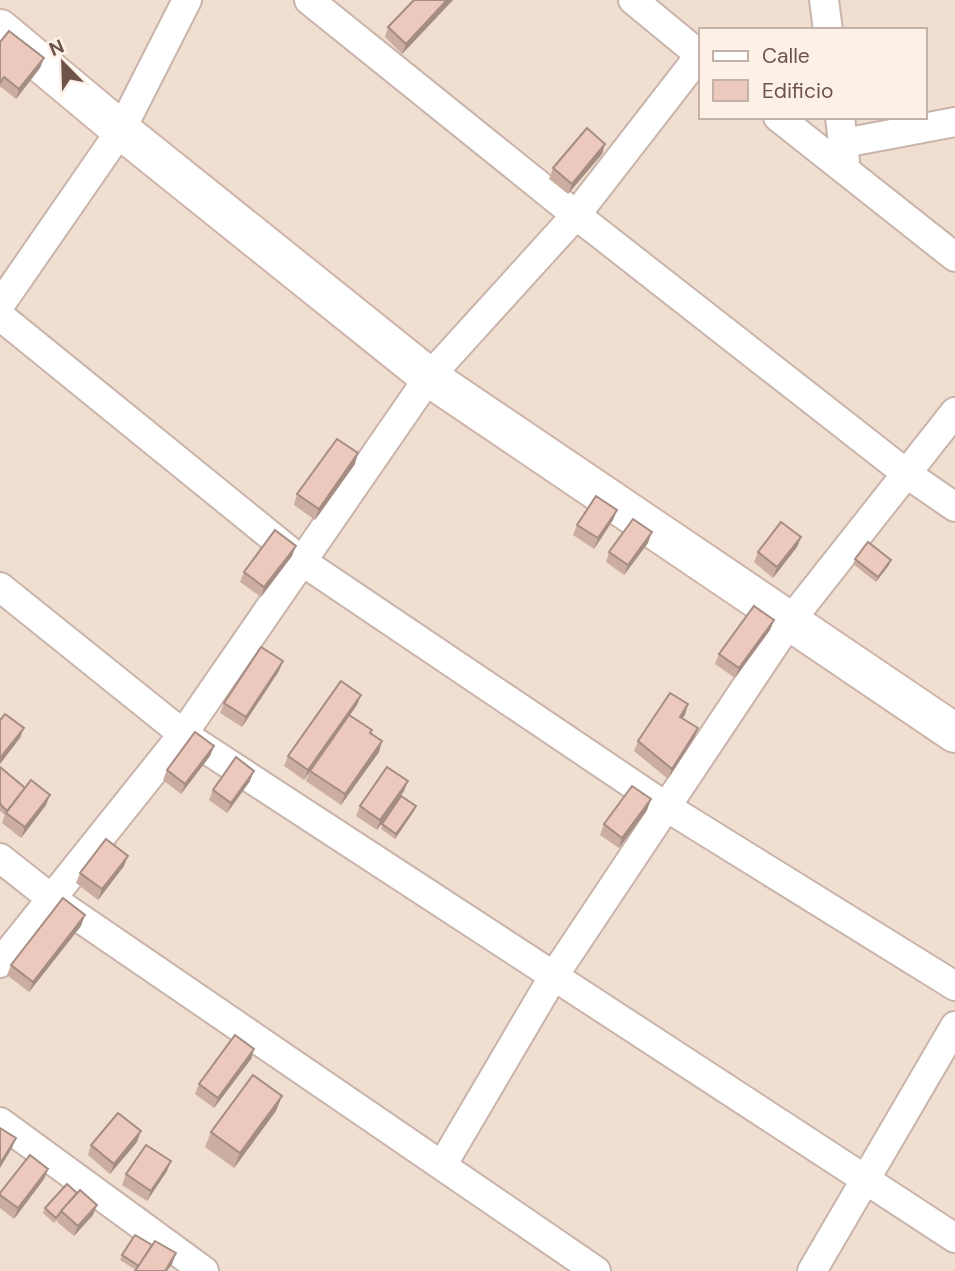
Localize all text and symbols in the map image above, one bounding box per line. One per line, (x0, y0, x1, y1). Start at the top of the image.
north arrow (28, 28, 98, 98)
legend (699, 28, 927, 119)
text: N (45, 34, 68, 62)
text: Calle (762, 42, 810, 70)
text: Edificio (762, 77, 833, 105)

